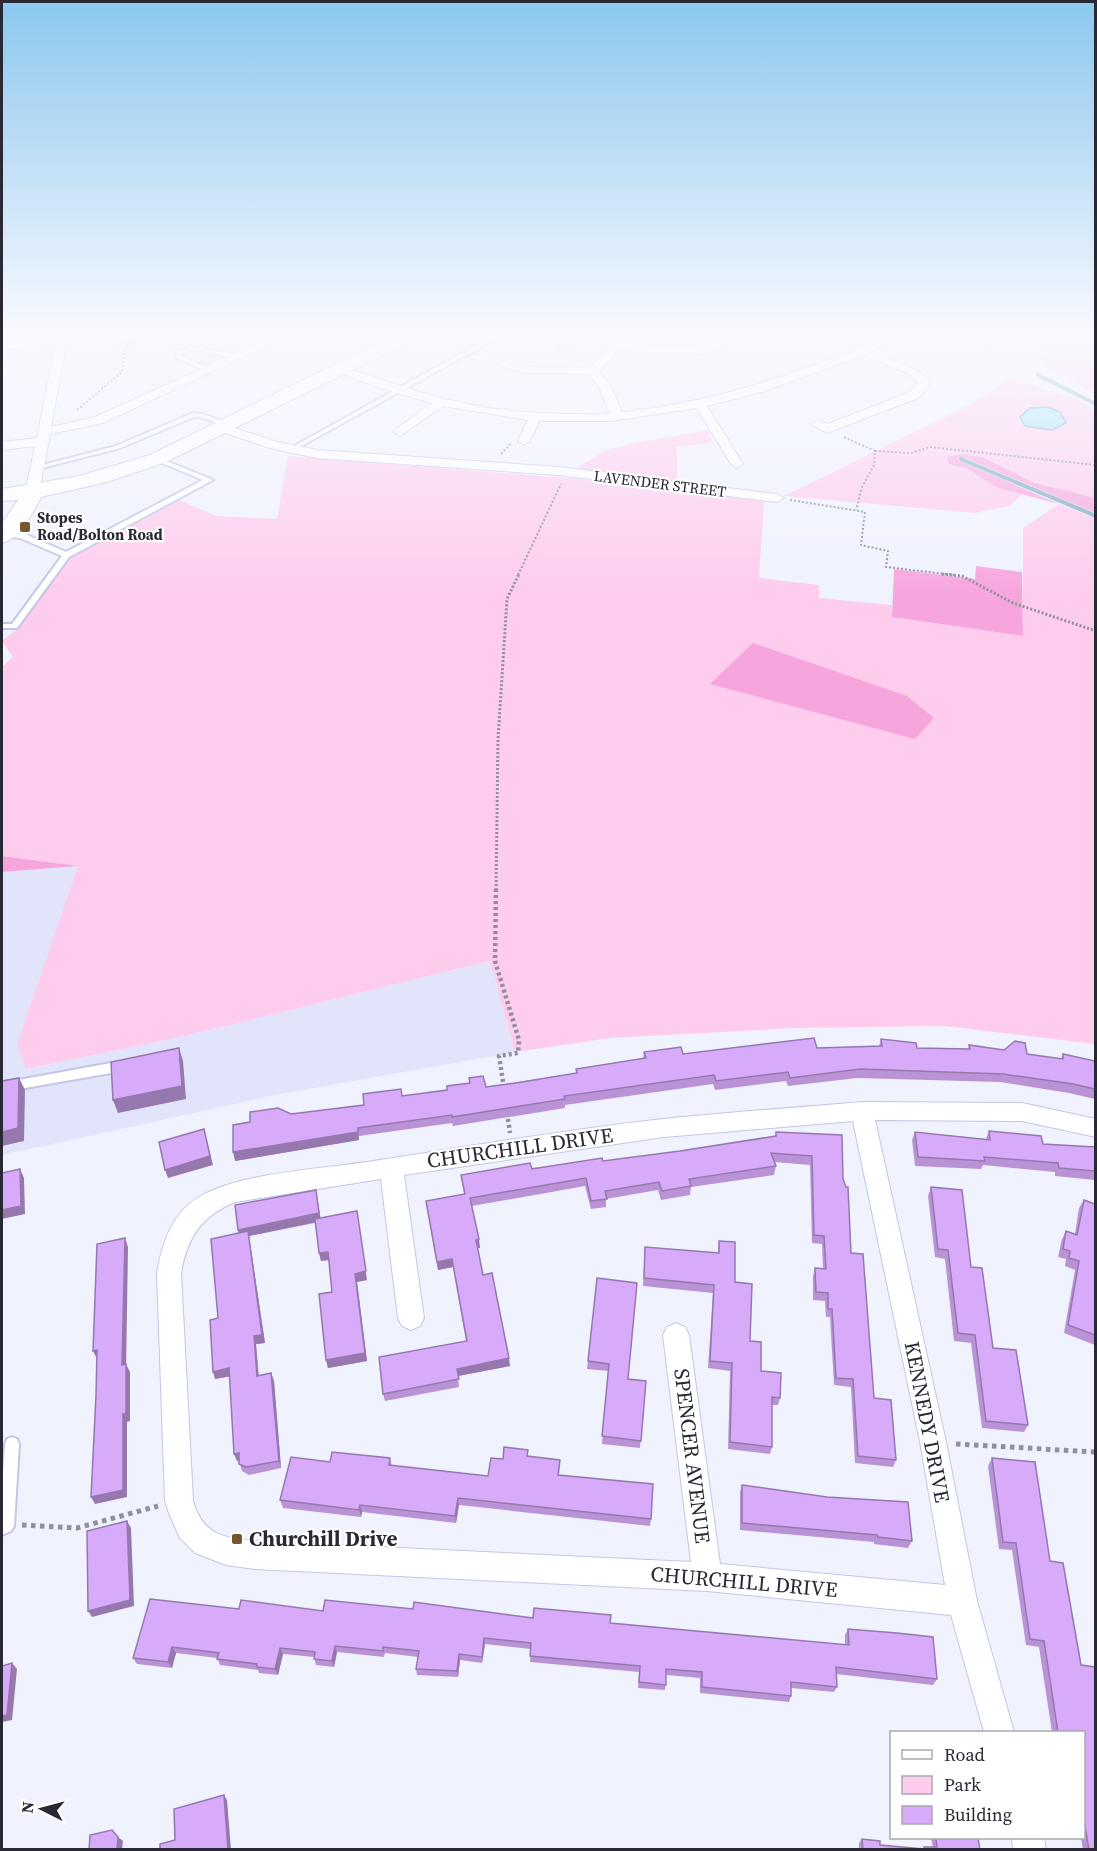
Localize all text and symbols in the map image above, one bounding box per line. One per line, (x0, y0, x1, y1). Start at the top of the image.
street label: LAVENDER STREET (593, 465, 727, 502)
place label: Stopes Road/Bolton Road (37, 507, 163, 545)
marker: Stopes Road/Bolton Road (18, 520, 32, 534)
street label: CHURCHILL DRIVE (425, 1120, 615, 1175)
street label: KENNEDY DRIVE (898, 1339, 957, 1505)
street label: SPENCER AVENUE (667, 1367, 718, 1545)
place label: Churchill Drive (249, 1524, 398, 1553)
marker: Churchill Drive (230, 1532, 244, 1546)
street label: CHURCHILL DRIVE (649, 1559, 839, 1604)
legend (890, 1731, 1085, 1839)
text: Road (944, 1742, 985, 1767)
text: Park (944, 1772, 981, 1797)
north arrow (12, 1779, 72, 1839)
text: N (16, 1800, 39, 1814)
text: Building (944, 1802, 1012, 1827)

